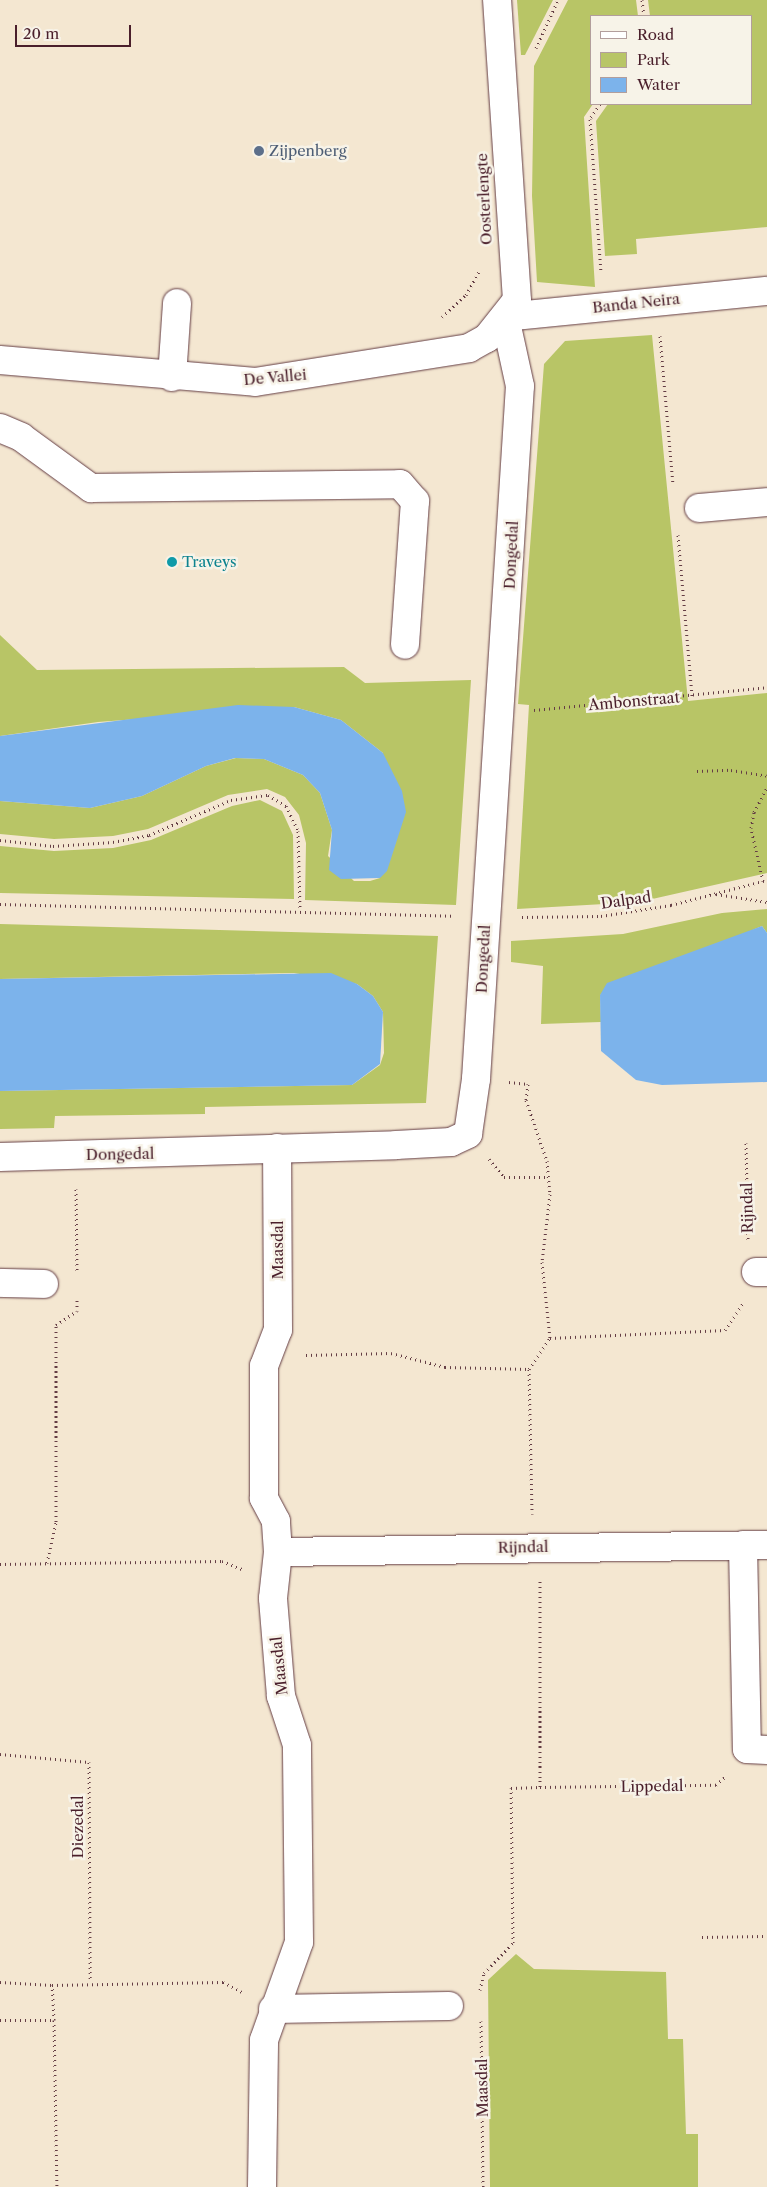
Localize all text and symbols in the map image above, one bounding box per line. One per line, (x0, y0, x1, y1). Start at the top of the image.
scale bar (18, 15, 134, 47)
legend (590, 15, 752, 105)
text: 20 m (23, 24, 59, 43)
text: Road (637, 25, 674, 44)
text: Park (637, 50, 670, 69)
text: Water (637, 75, 680, 94)
place label: Zijpenberg (269, 142, 347, 160)
marker: Zijpenberg (253, 145, 265, 157)
street label: Oosterlengte (473, 153, 495, 245)
street label: Banda Neira (591, 289, 681, 317)
street label: De Vallei (242, 365, 308, 389)
street label: Dongedal (500, 520, 522, 590)
place label: Traveys (182, 553, 236, 571)
marker: Traveys (166, 556, 178, 568)
street label: Ambonstraat (587, 688, 681, 714)
street label: Dalpad (600, 888, 652, 912)
street label: Dongedal (472, 924, 494, 994)
street label: Dongedal (86, 1144, 154, 1164)
street label: Rijndal (738, 1183, 756, 1233)
street label: Maasdal (269, 1221, 287, 1279)
street label: Rijndal (498, 1538, 548, 1556)
street label: Maasdal (267, 1636, 291, 1696)
street label: Lippedal (620, 1776, 684, 1796)
street label: Diezedal (69, 1796, 87, 1858)
street label: Maasdal (472, 2058, 492, 2118)

